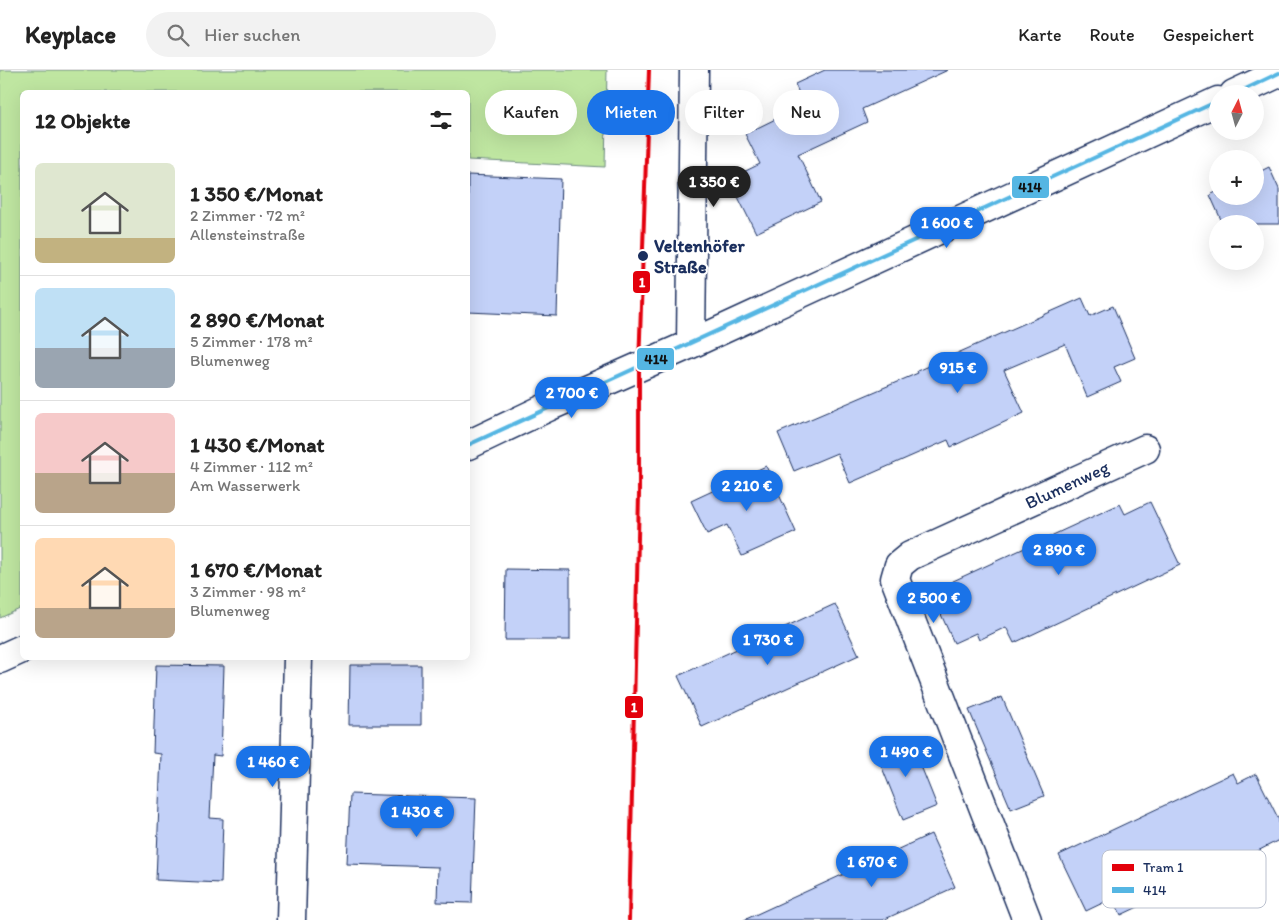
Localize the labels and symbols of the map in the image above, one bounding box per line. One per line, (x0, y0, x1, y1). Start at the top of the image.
north arrow (1209, 85, 1264, 140)
pin: 1 350 € (668, 166, 760, 208)
line badge: 414 (1011, 175, 1050, 199)
text: 414 (1018, 179, 1042, 196)
pin: 1 600 € (901, 206, 993, 249)
place label: Veltenhöfer Straße (654, 235, 745, 278)
marker: Veltenhöfer Straße (636, 249, 650, 263)
line badge: 1 (632, 270, 651, 294)
text: 1 (639, 274, 646, 291)
line badge: 414 (636, 347, 675, 371)
text: 414 (644, 351, 668, 368)
pin: 915 € (923, 352, 993, 394)
pin: 2 700 € (526, 376, 618, 419)
street label: Blumenweg (1022, 456, 1113, 514)
pin: 2 210 € (701, 470, 793, 512)
pin: 2 890 € (1013, 534, 1105, 576)
pin: 2 500 € (888, 582, 980, 624)
pin: 1 730 € (722, 624, 814, 666)
line badge: 1 (624, 695, 644, 719)
text: 1 (631, 699, 638, 716)
pin: 1 490 € (860, 736, 952, 778)
pin: 1 460 € (227, 746, 319, 788)
pin: 1 430 € (371, 796, 463, 838)
pin: 1 670 € (826, 846, 918, 888)
legend (1102, 850, 1266, 908)
text: Tram 1 (1143, 859, 1184, 876)
text: 414 (1143, 882, 1167, 899)

